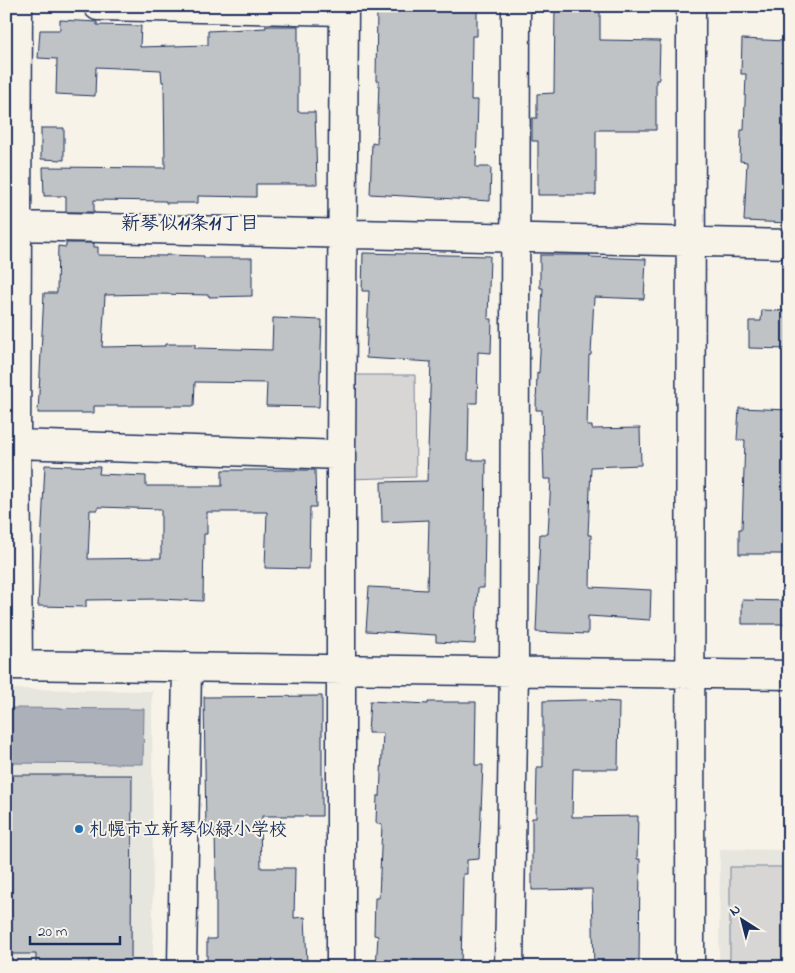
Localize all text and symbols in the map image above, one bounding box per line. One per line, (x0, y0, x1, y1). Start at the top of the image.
district label: 新琴似11条11丁目 (121, 211, 259, 238)
place label: 札幌市立新琴似緑小学校 (89, 818, 287, 844)
marker: 札幌市立新琴似緑小学校 (73, 823, 85, 835)
north arrow (718, 896, 768, 946)
text: N (725, 899, 745, 922)
scale bar (30, 913, 120, 945)
text: 20 m (38, 921, 68, 943)

